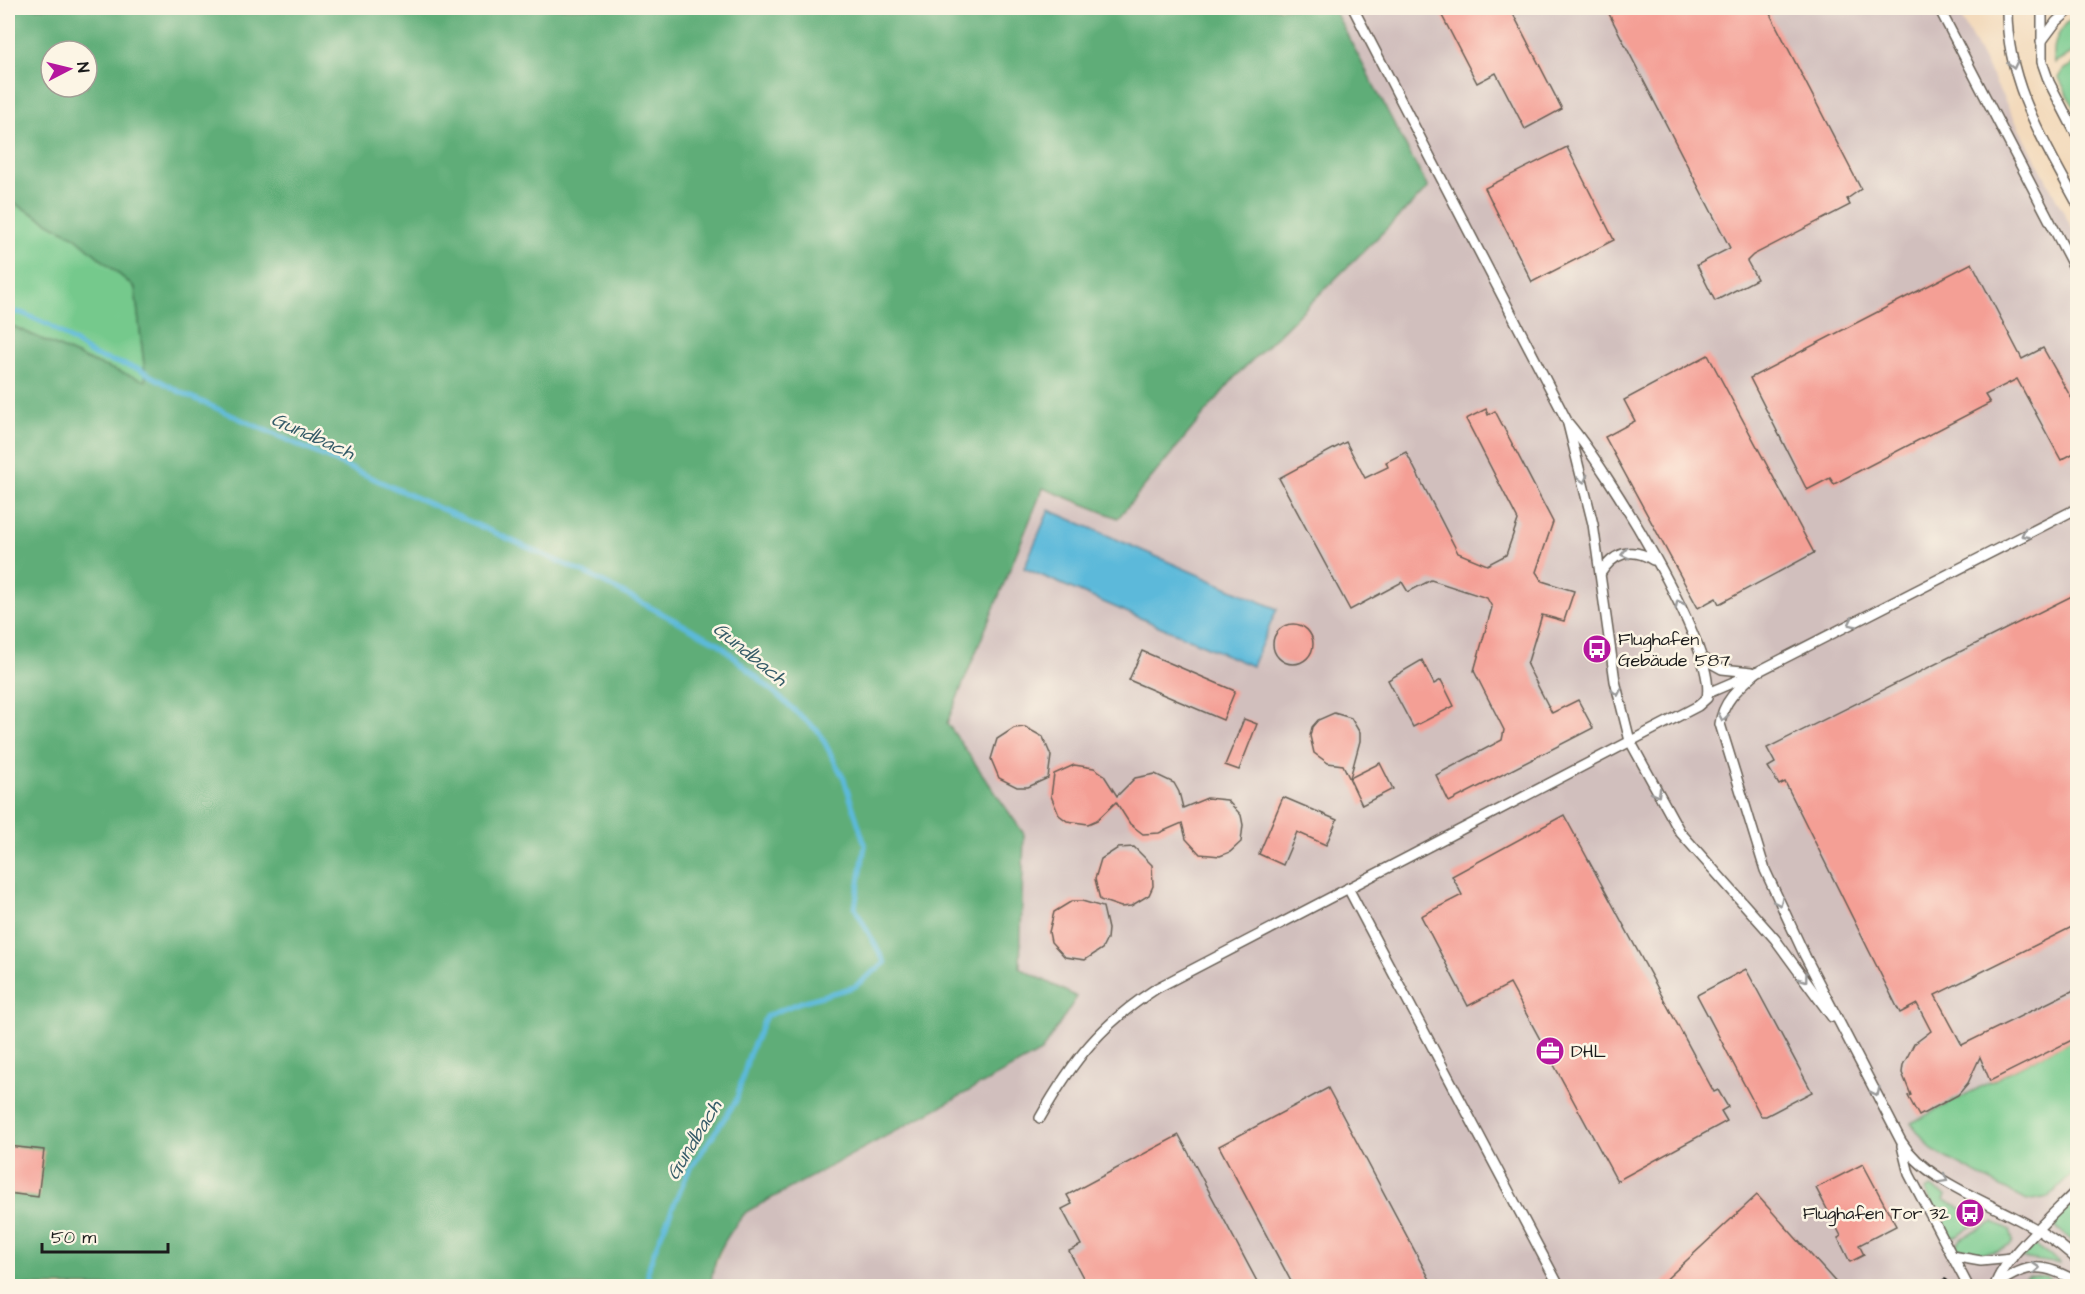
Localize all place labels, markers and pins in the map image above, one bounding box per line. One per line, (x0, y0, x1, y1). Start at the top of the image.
place label: Flughafen Gebäude 587 (1618, 627, 1730, 673)
bus stop icon: Flughafen Gebäude 587 (1581, 633, 1613, 665)
office icon: DHL (1534, 1035, 1566, 1067)
place label: DHL (1571, 1039, 1607, 1064)
bus stop icon: Flughafen Tor 32 (1954, 1197, 1986, 1229)
place label: Flughafen Tor 32 (1803, 1201, 1950, 1227)

